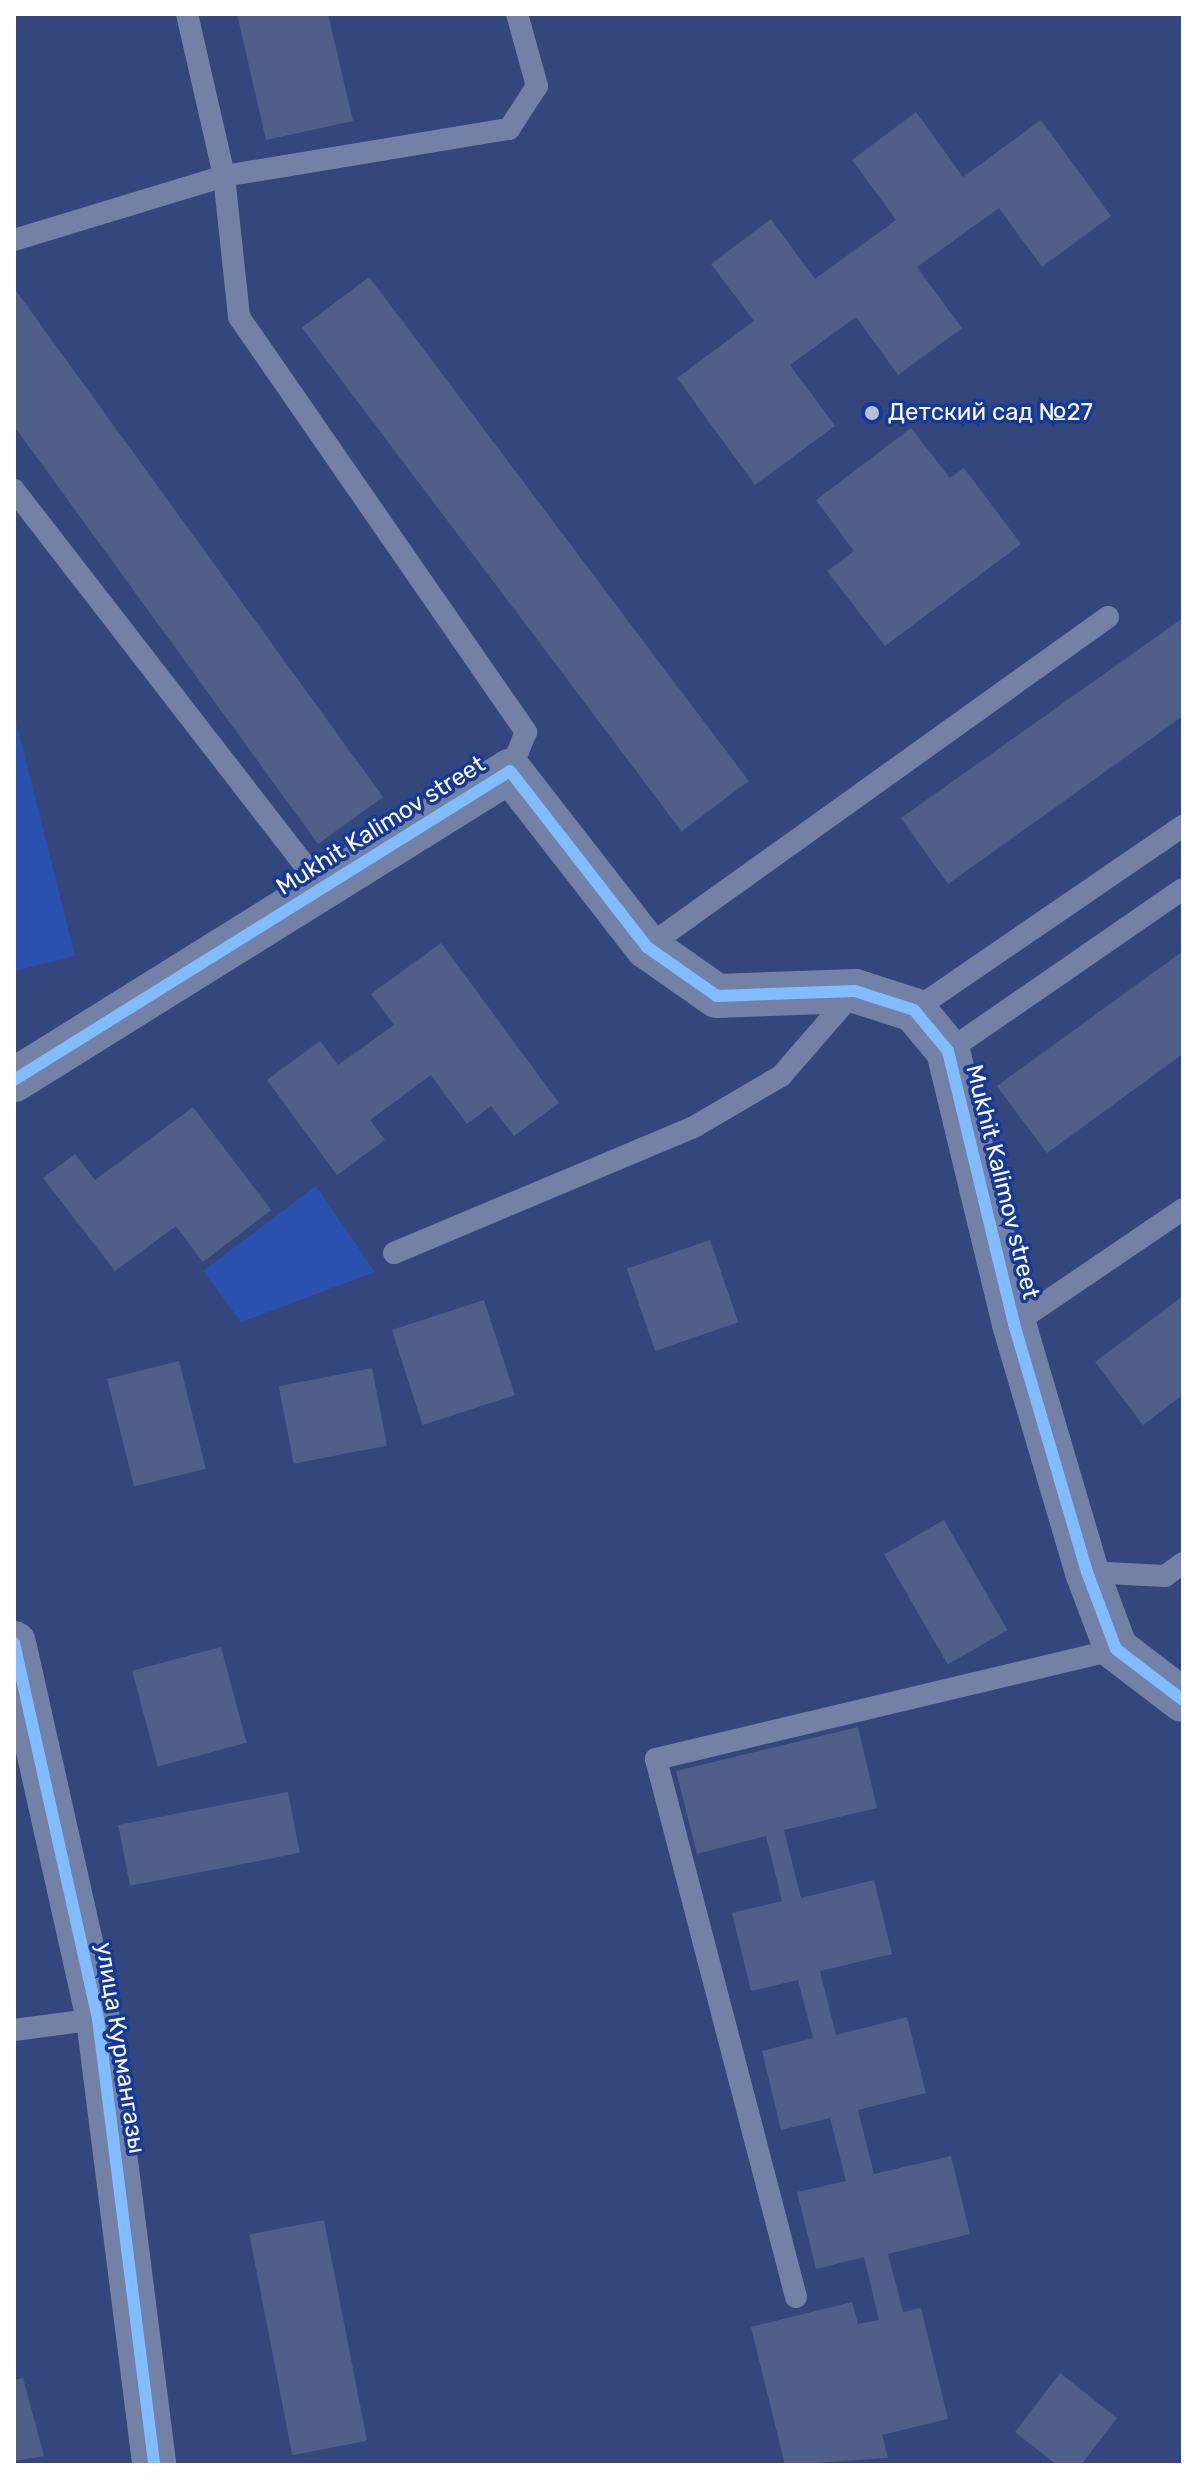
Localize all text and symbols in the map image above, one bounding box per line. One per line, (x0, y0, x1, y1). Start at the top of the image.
place label: Детский сад №27 (888, 399, 1093, 427)
marker: Детский сад №27 (863, 404, 881, 422)
street label: Mukhit Kalimov street (271, 750, 491, 902)
street label: Mukhit Kalimov street (959, 1061, 1045, 1303)
street label: улица Курмангазы (89, 1940, 151, 2156)

